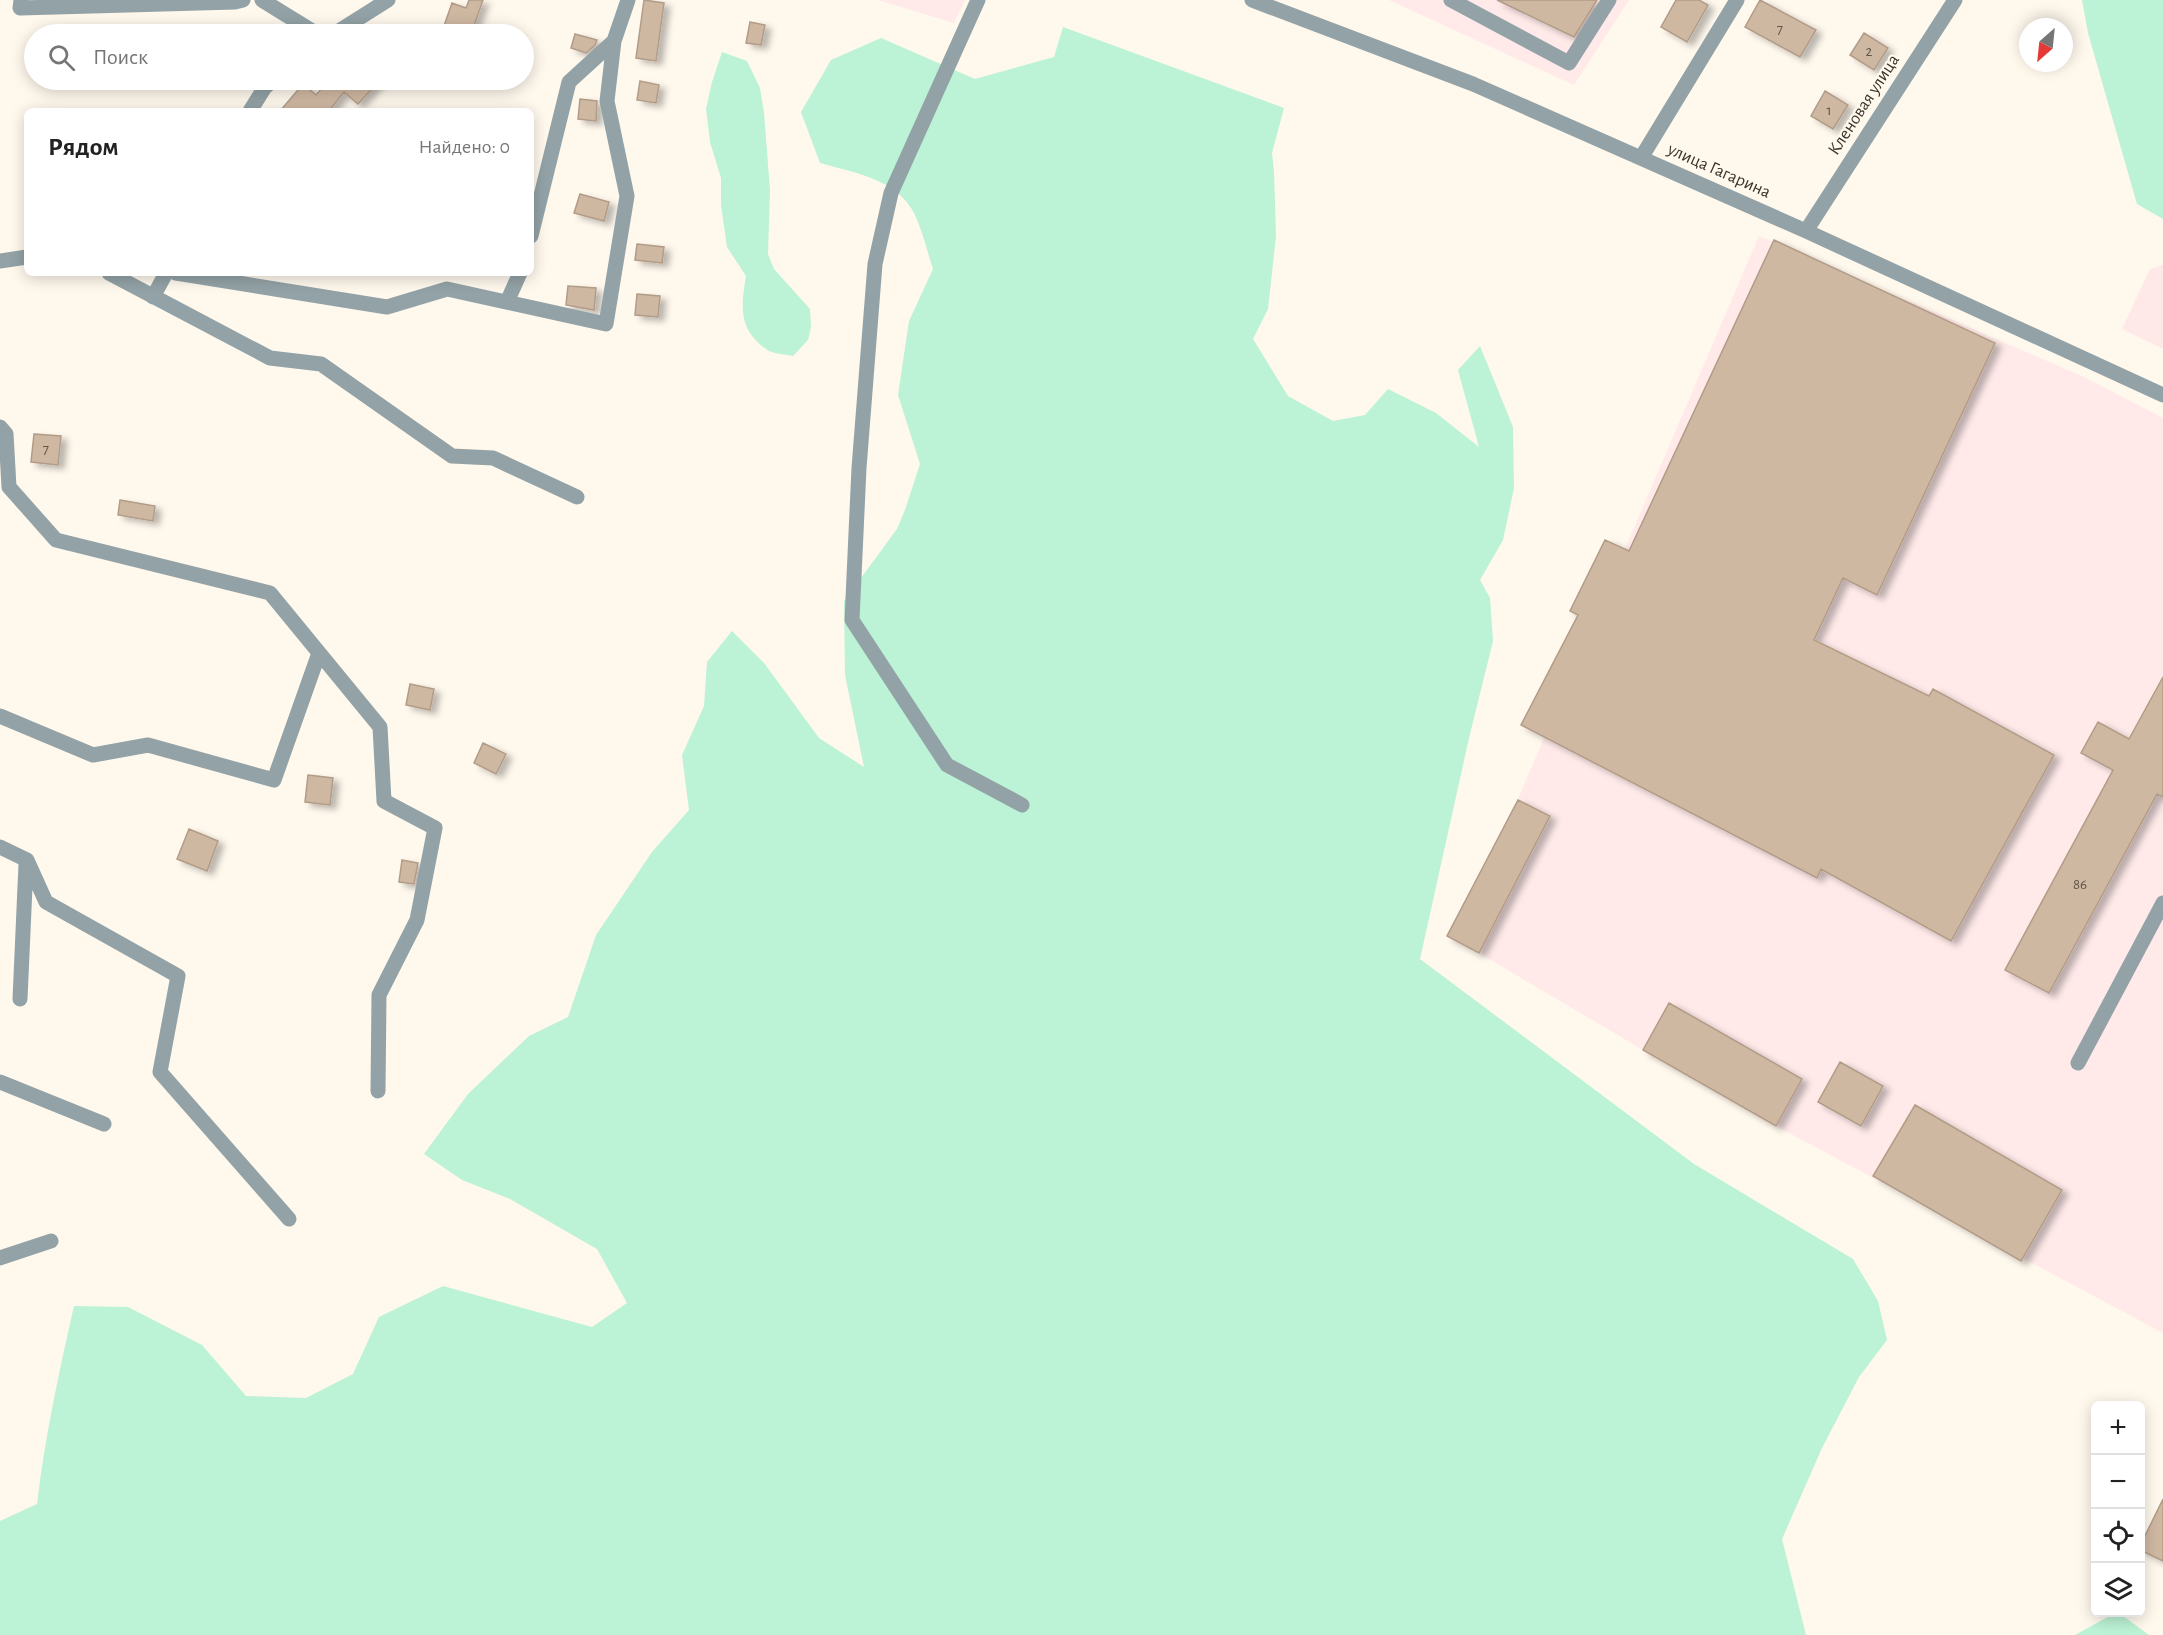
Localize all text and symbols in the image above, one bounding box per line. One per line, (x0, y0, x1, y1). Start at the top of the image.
north arrow (2019, 18, 2073, 72)
house number: 7 (1777, 22, 1783, 37)
search box (24, 24, 534, 90)
icon: search (45, 41, 78, 74)
house number: 2 (1866, 44, 1873, 59)
text: Поиск (93, 46, 148, 68)
street label: Кленовая улица (1825, 51, 1903, 159)
house number: 1 (1826, 103, 1832, 118)
text: Рядом (48, 134, 119, 160)
text: Найдено: 0 (419, 137, 510, 157)
street label: улица Гагарина (1664, 140, 1773, 202)
house number: 7 (43, 442, 49, 457)
house number: 86 (2073, 877, 2087, 892)
map controls (2091, 1401, 2145, 1617)
button: + (2091, 1401, 2145, 1455)
button: − (2091, 1455, 2145, 1509)
button: locate (2091, 1509, 2145, 1563)
button: layers (2091, 1563, 2145, 1617)

